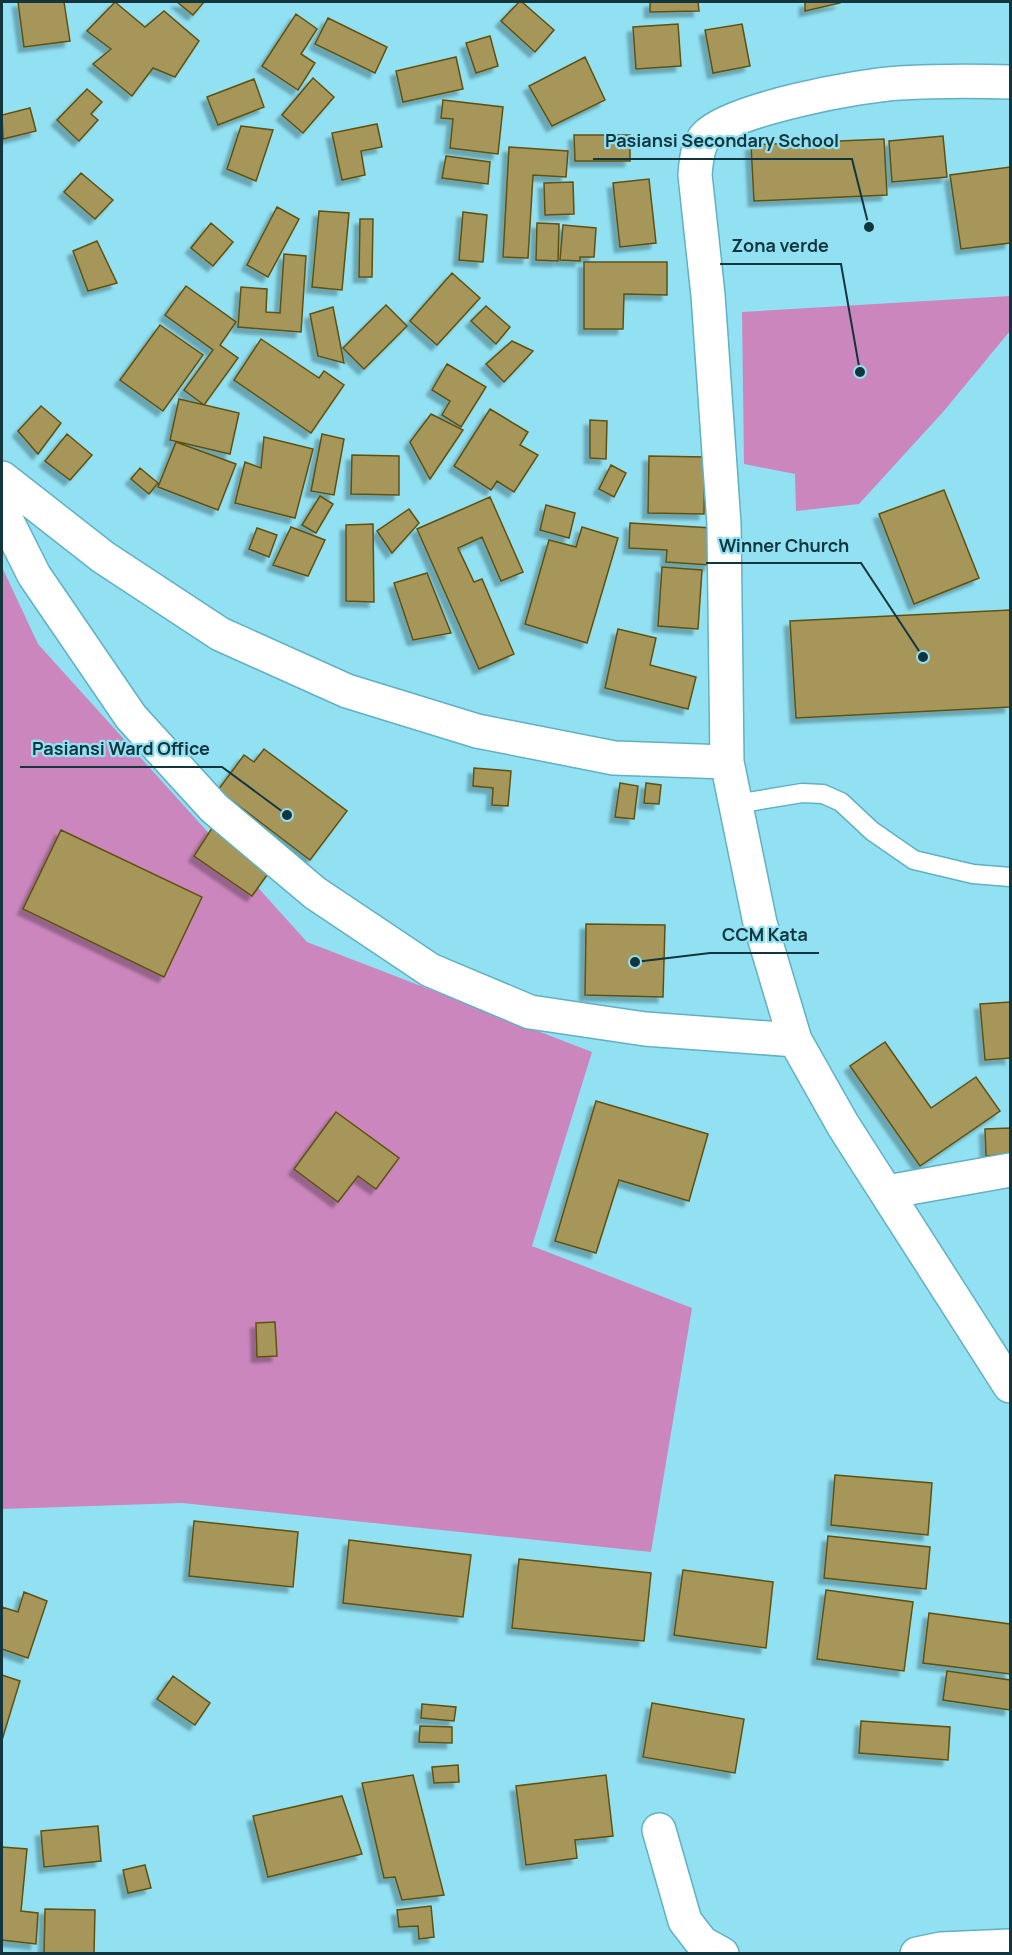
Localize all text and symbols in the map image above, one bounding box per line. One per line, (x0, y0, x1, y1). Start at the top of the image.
callout: Pasiansi Secondary School (593, 123, 852, 159)
text: Pasiansi Secondary School (605, 128, 839, 152)
callout: Zona verde (720, 228, 841, 264)
text: Zona verde (731, 233, 829, 257)
callout: Winner Church (706, 527, 861, 563)
text: Winner Church (719, 533, 849, 557)
callout: Pasiansi Ward Office (20, 731, 222, 767)
text: Pasiansi Ward Office (32, 736, 210, 760)
callout: CCM Kata (710, 917, 819, 953)
text: CCM Kata (722, 922, 808, 946)

